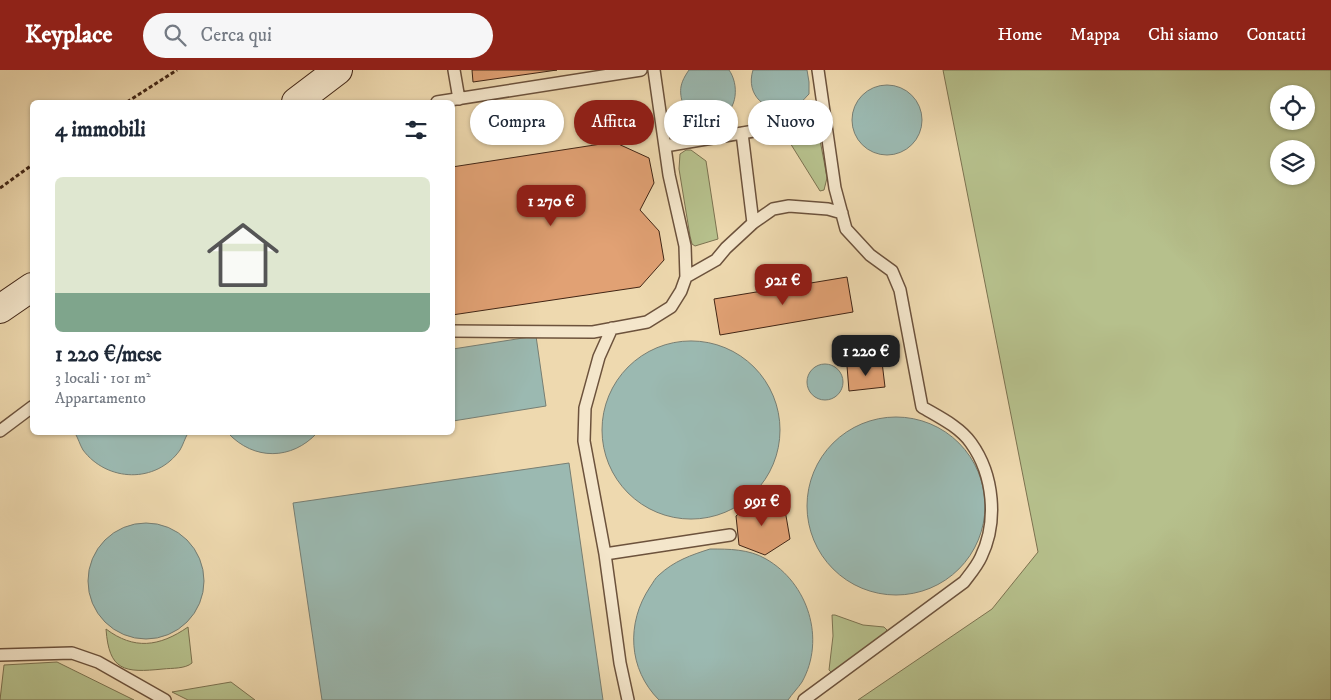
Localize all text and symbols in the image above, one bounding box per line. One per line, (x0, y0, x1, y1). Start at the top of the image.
search box (143, 13, 493, 58)
text: Keyplace (25, 20, 113, 50)
icon: search (161, 21, 189, 49)
text: Cerca qui (201, 24, 272, 47)
text: Home (998, 24, 1042, 46)
text: Mappa (1070, 24, 1120, 46)
text: Chi siamo (1148, 24, 1218, 46)
text: Contatti (1246, 24, 1306, 46)
map controls (1270, 85, 1315, 185)
button: locate (1270, 85, 1315, 130)
chip: Compra (470, 100, 564, 145)
chip: Affitta (574, 100, 654, 145)
chip: Filtri (664, 100, 738, 145)
chip: Nuovo (748, 100, 833, 145)
icon: filters (402, 116, 430, 144)
text: 4 immobili (55, 117, 146, 143)
button: layers (1270, 140, 1315, 185)
pin: 1 270 € (505, 184, 597, 227)
text: 1 270 € (528, 191, 574, 211)
icon: home (198, 210, 288, 300)
pin: 921 € (748, 264, 818, 306)
text: 921 € (766, 270, 800, 290)
pin: 1 220 € (820, 334, 912, 377)
text: 1 220 € (843, 341, 889, 361)
text: 1 220 €/mese (55, 342, 162, 368)
text: 3 locali · 101 m² (55, 368, 151, 388)
text: Appartamento (55, 388, 146, 408)
pin: 991 € (727, 484, 797, 527)
text: 991 € (745, 491, 779, 511)

